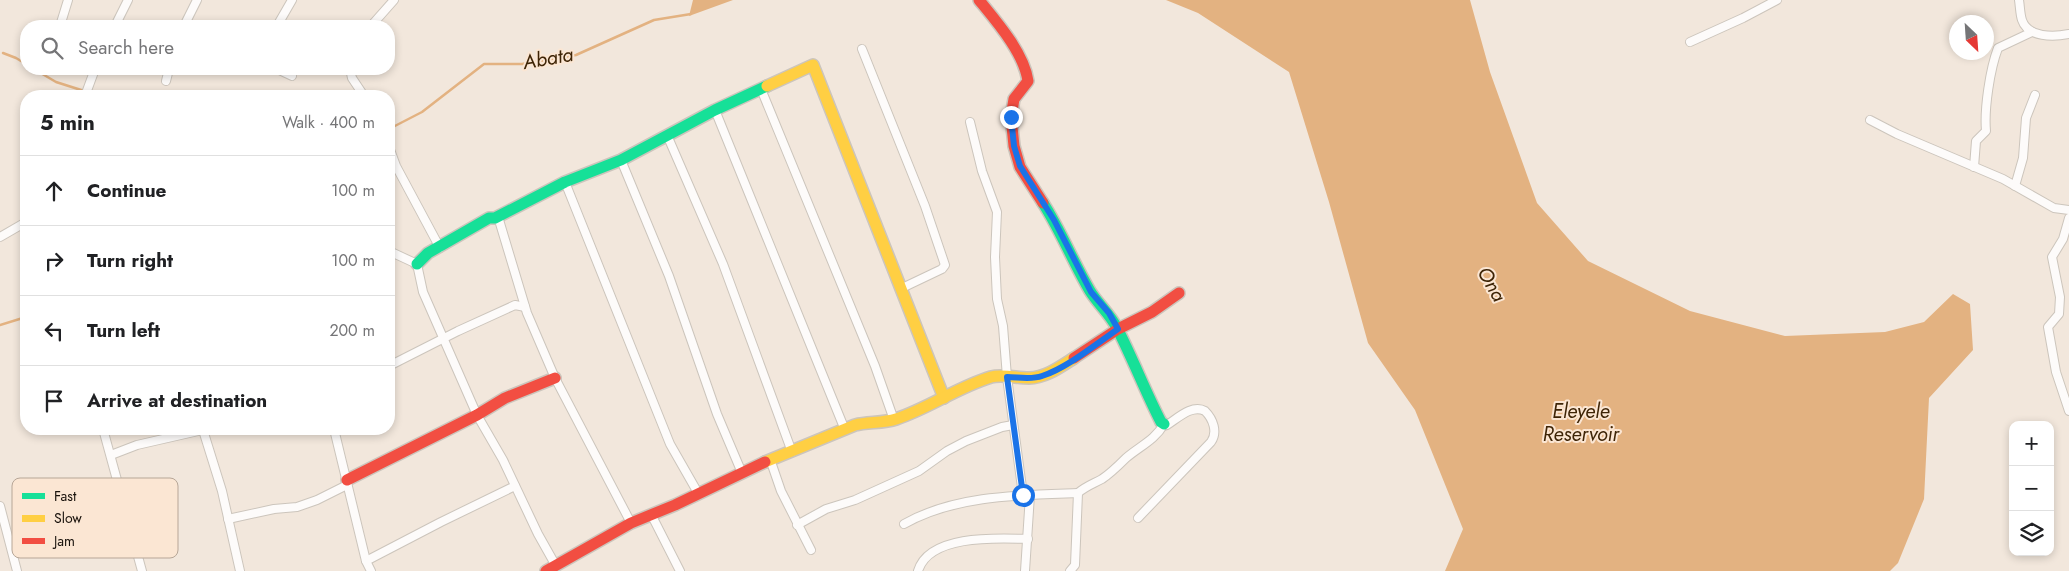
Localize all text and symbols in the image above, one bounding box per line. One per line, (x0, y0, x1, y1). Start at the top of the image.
north arrow (1949, 15, 1994, 60)
search box (20, 20, 395, 75)
icon: search (38, 34, 66, 62)
text: Search here (78, 34, 174, 61)
water label: Abata (520, 40, 576, 77)
route end (1000, 106, 1023, 129)
text: 5 min (40, 108, 95, 138)
text: Walk · 400 m (282, 111, 375, 134)
icon: ahead (40, 177, 68, 205)
text: Continue (87, 177, 166, 204)
text: 100 m (331, 179, 375, 202)
icon: right (40, 247, 68, 275)
text: Turn right (87, 247, 173, 274)
text: 100 m (331, 249, 375, 272)
water label: Ona (1470, 261, 1513, 307)
icon: left (40, 317, 68, 345)
text: Turn left (87, 317, 160, 344)
text: 200 m (329, 319, 375, 342)
icon: arrive (40, 387, 68, 415)
text: Arrive at destination (87, 387, 267, 414)
water label: Eleyele Reservoir (1543, 397, 1621, 449)
map controls (2009, 421, 2054, 556)
button: + (2009, 421, 2054, 466)
button: − (2009, 466, 2054, 511)
legend (12, 478, 178, 558)
route start (1012, 484, 1035, 507)
text: Fast (54, 486, 77, 506)
text: Slow (54, 508, 82, 528)
button: layers (2009, 511, 2054, 556)
text: Jam (52, 531, 75, 551)

